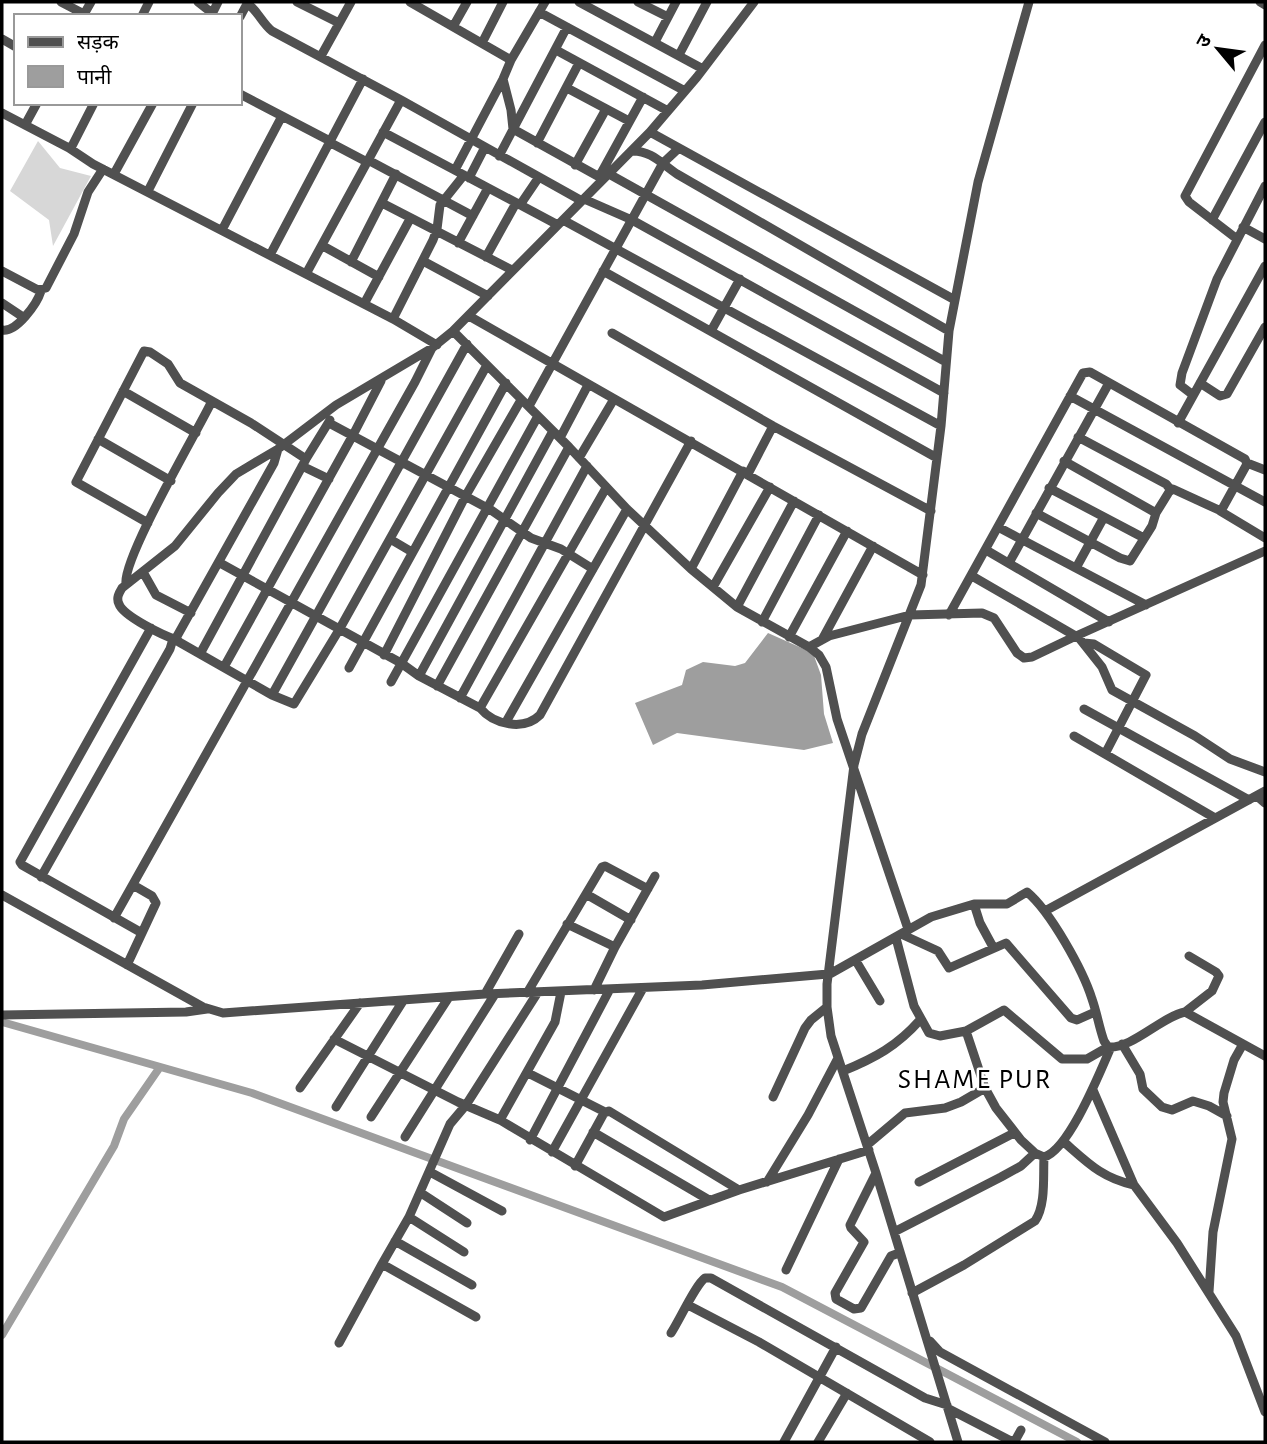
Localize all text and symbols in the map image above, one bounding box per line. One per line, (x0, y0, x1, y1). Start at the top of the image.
legend (14, 14, 242, 105)
north arrow (1183, 14, 1253, 84)
text: उ (1193, 31, 1216, 51)
text: सड़क (77, 32, 119, 53)
text: पानी (77, 65, 112, 88)
district label: SHAME PUR (898, 1066, 1052, 1094)

